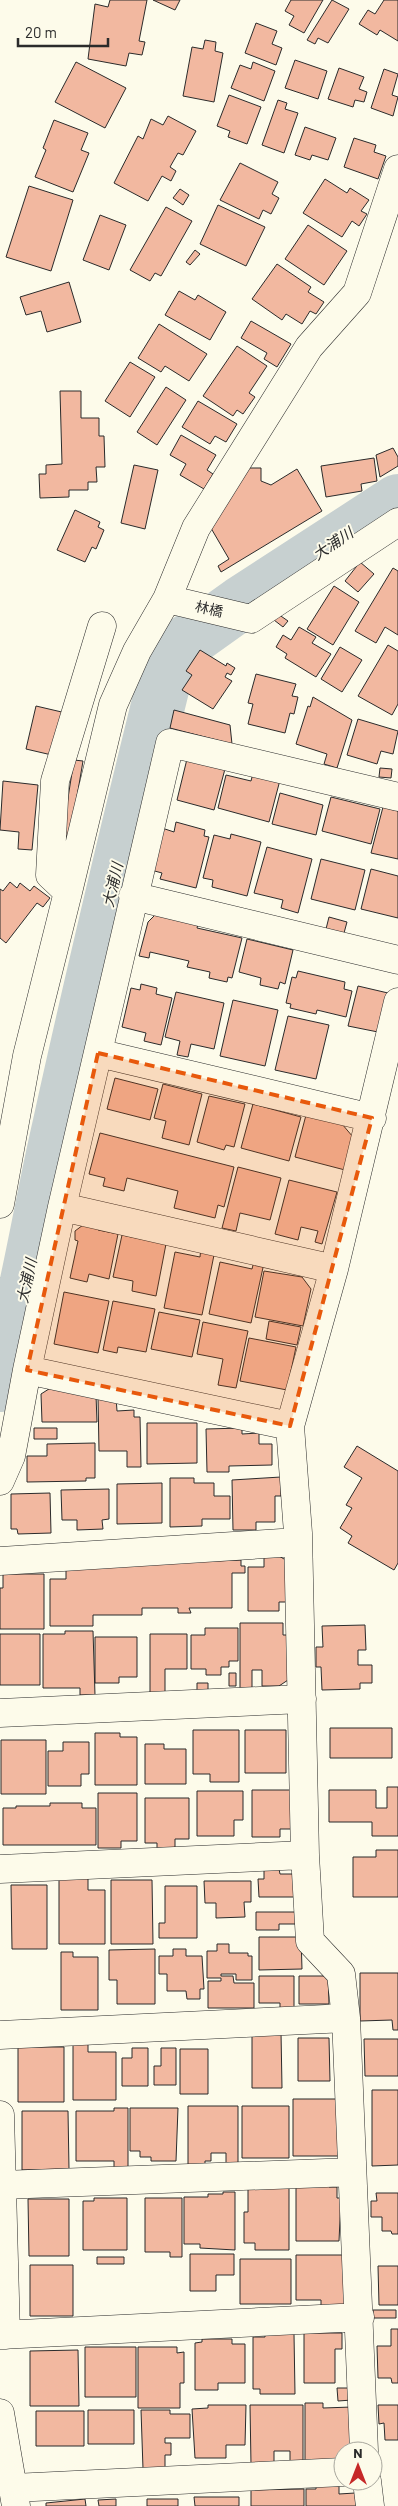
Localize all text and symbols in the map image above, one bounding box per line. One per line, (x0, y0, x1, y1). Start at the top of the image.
scale bar (18, 15, 108, 47)
text: 20 m (25, 23, 57, 41)
water label: 大浦川 (309, 522, 358, 563)
street label: 林橋 (194, 597, 225, 620)
water label: 大浦川 (98, 859, 126, 909)
water label: 大浦川 (13, 1255, 40, 1305)
north arrow (333, 2441, 383, 2491)
text: N (353, 2444, 363, 2461)

